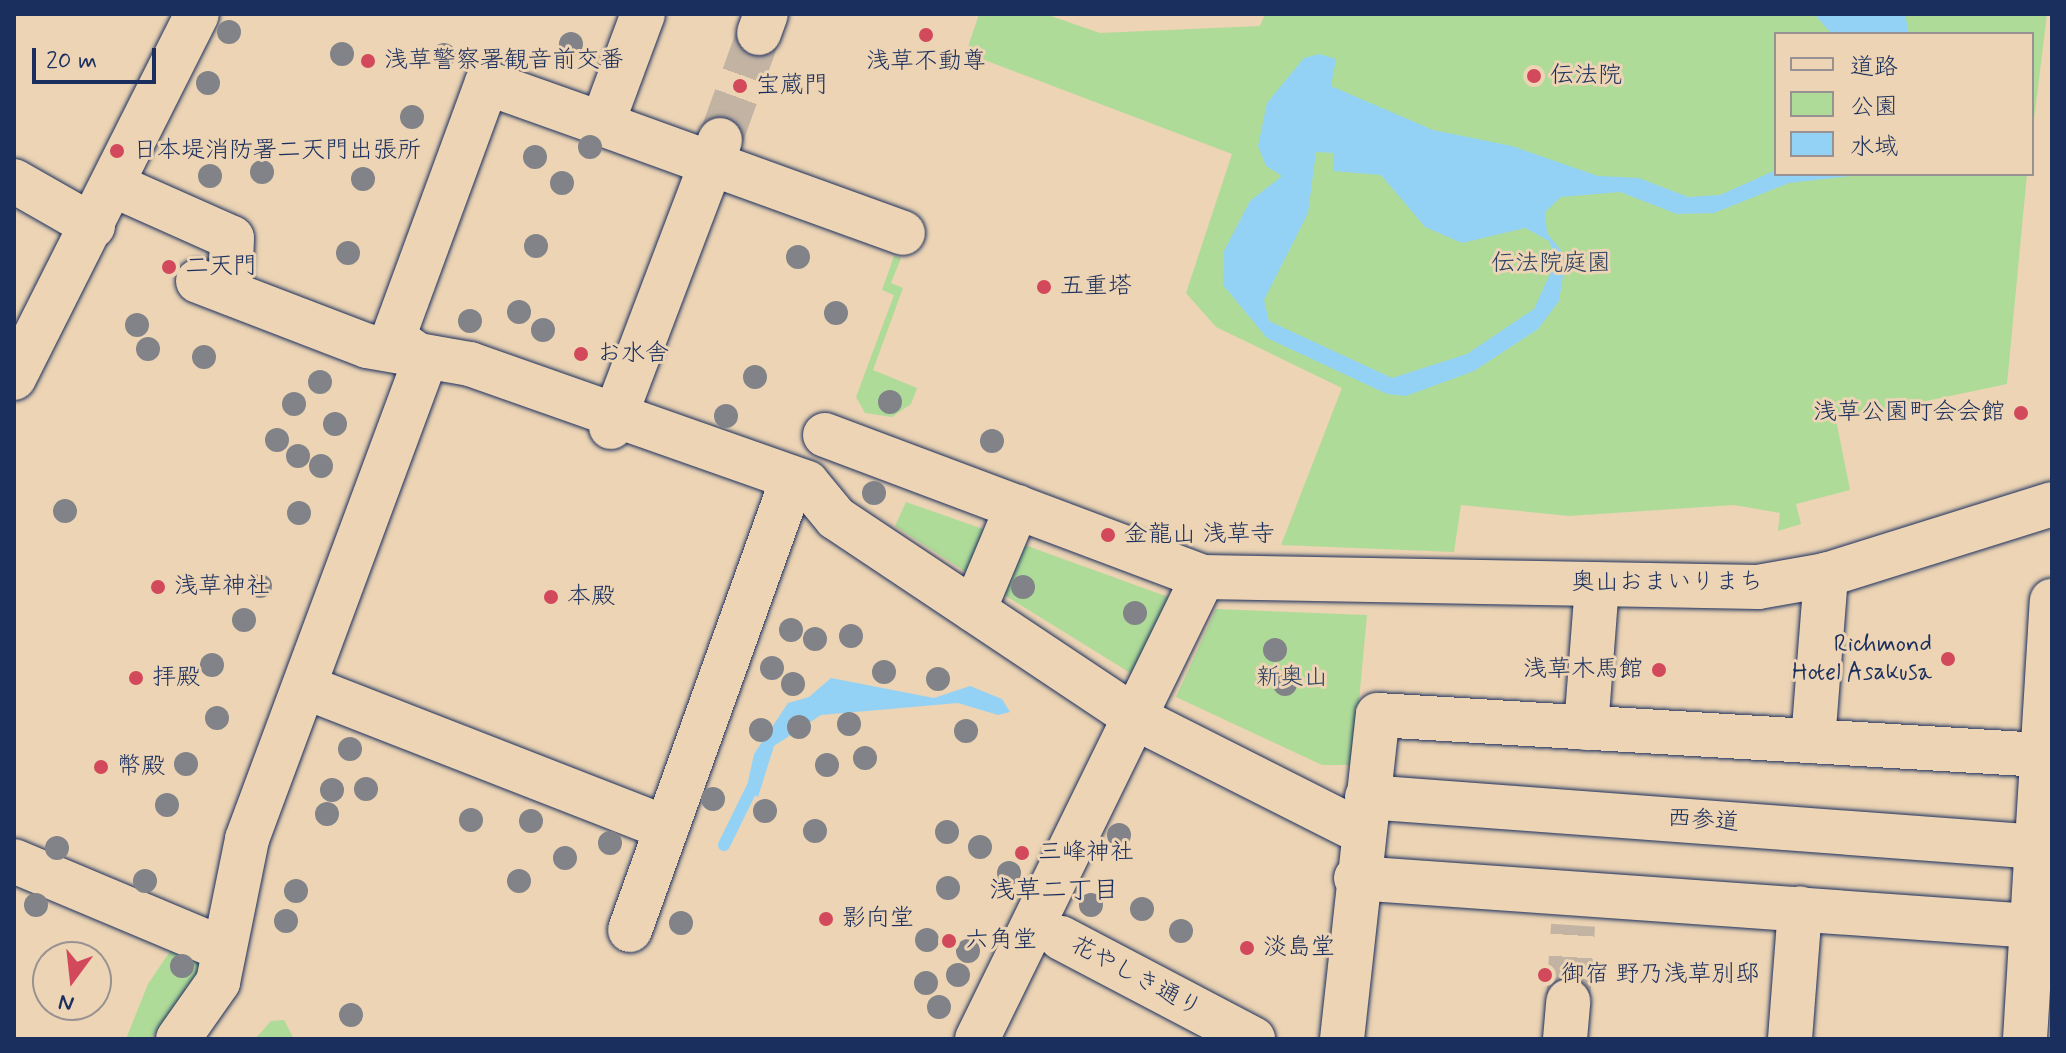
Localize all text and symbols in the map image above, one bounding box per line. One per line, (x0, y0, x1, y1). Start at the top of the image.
marker: 浅草不動尊 (917, 26, 935, 44)
scale bar (36, 32, 160, 82)
legend (1774, 32, 2034, 176)
text: 20 m (46, 46, 97, 77)
place label: 浅草警察署観音前交番 (384, 47, 624, 75)
place label: 浅草不動尊 (866, 48, 986, 76)
marker: 浅草警察署観音前交番 (359, 52, 377, 70)
text: 道路 (1850, 52, 1898, 83)
place label: 伝法院 (1550, 62, 1622, 90)
marker: 伝法院 (1525, 67, 1543, 85)
place label: 宝蔵門 (756, 72, 828, 100)
marker: 宝蔵門 (731, 77, 749, 95)
text: 公園 (1850, 92, 1898, 123)
text: 水域 (1850, 132, 1898, 163)
place label: 日本堤消防署二天門出張所 (133, 137, 421, 165)
marker: 日本堤消防署二天門出張所 (108, 142, 126, 160)
park label: 伝法院庭園 (1491, 250, 1611, 278)
place label: 二天門 (185, 253, 257, 281)
marker: 二天門 (160, 258, 178, 276)
place label: 五重塔 (1060, 273, 1132, 301)
marker: 五重塔 (1035, 278, 1053, 296)
place label: お水舎 (597, 340, 669, 368)
marker: お水舎 (572, 345, 590, 363)
place label: 浅草公園町会会館 (1813, 399, 2005, 427)
marker: 浅草公園町会会館 (2012, 404, 2030, 422)
place label: 金龍山 浅草寺 (1124, 521, 1274, 549)
marker: 金龍山 浅草寺 (1099, 526, 1117, 544)
street label: 奥山おまいりまち (1571, 569, 1763, 597)
place label: 浅草神社 (174, 573, 270, 601)
marker: 浅草神社 (149, 578, 167, 596)
place label: 本殿 (567, 583, 615, 611)
marker: 本殿 (542, 588, 560, 606)
place label: Richmond Hotel Asakusa (1790, 631, 1932, 687)
marker: Richmond Hotel Asakusa (1939, 650, 1957, 668)
place label: 浅草木馬館 (1523, 656, 1643, 684)
marker: 浅草木馬館 (1650, 661, 1668, 679)
place label: 拝殿 (152, 664, 200, 692)
park label: 新奥山 (1256, 664, 1328, 692)
marker: 拝殿 (127, 669, 145, 687)
place label: 幣殿 (117, 753, 165, 781)
marker: 幣殿 (92, 758, 110, 776)
street label: 西参道 (1666, 804, 1740, 838)
place label: 三峰神社 (1038, 839, 1134, 867)
marker: 三峰神社 (1013, 844, 1031, 862)
district label: 浅草二丁目 (989, 876, 1119, 908)
place label: 影向堂 (842, 905, 914, 933)
marker: 影向堂 (817, 910, 835, 928)
place label: 六角堂 (965, 927, 1037, 955)
street label: 花やしき通り (1066, 930, 1206, 1024)
marker: 六角堂 (940, 932, 958, 950)
place label: 淡島堂 (1263, 934, 1335, 962)
marker: 淡島堂 (1238, 939, 1256, 957)
north arrow (32, 941, 112, 1021)
place label: 御宿 野乃浅草別邸 (1561, 961, 1759, 989)
marker: 御宿 野乃浅草別邸 (1536, 966, 1554, 984)
text: N (56, 987, 77, 1018)

